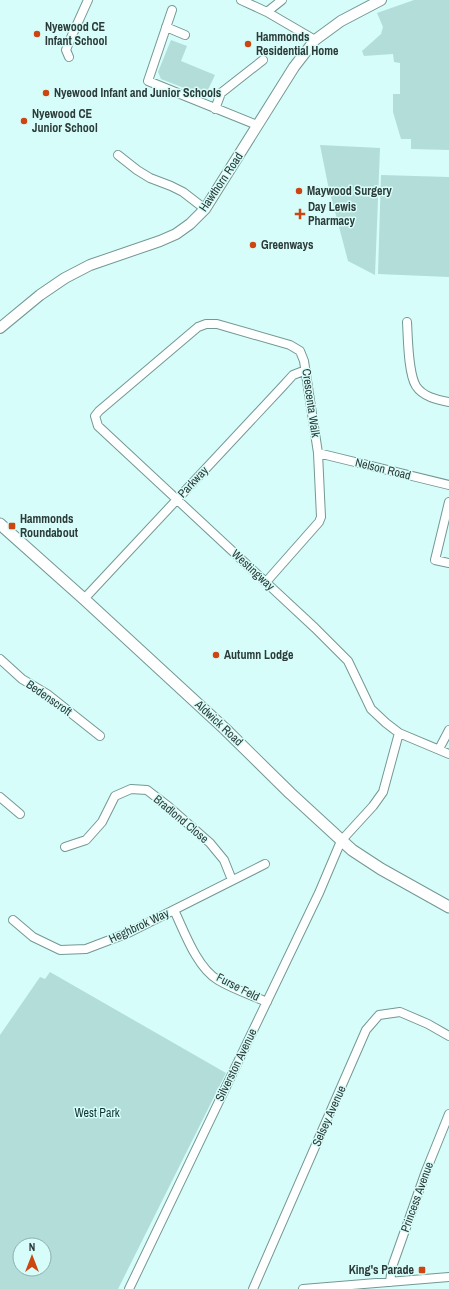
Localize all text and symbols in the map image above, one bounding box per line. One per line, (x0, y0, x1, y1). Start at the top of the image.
place label: Nyewood CE Infant School (45, 19, 108, 49)
marker: Nyewood CE Infant School (32, 29, 42, 39)
place label: Hammonds Residential Home (256, 29, 339, 59)
marker: Hammonds Residential Home (243, 39, 253, 49)
place label: Nyewood Infant and Junior Schools (54, 85, 222, 101)
marker: Nyewood Infant and Junior Schools (41, 88, 51, 98)
place label: Nyewood CE Junior School (32, 106, 98, 136)
marker: Nyewood CE Junior School (19, 116, 29, 126)
street label: Hawthorn Road (195, 149, 247, 215)
place label: Maywood Surgery (307, 183, 392, 199)
marker: Maywood Surgery (294, 186, 304, 196)
place label: Day Lewis Pharmacy (308, 199, 357, 229)
marker: Day Lewis Pharmacy (295, 209, 305, 219)
place label: Greenways (261, 237, 314, 253)
marker: Greenways (248, 240, 258, 250)
street label: Crescenta Walk (298, 368, 324, 438)
street label: Nelson Road (353, 454, 413, 484)
street label: Parkway (174, 463, 212, 501)
place label: Hammonds Roundabout (20, 511, 79, 541)
marker: Hammonds Roundabout (7, 521, 17, 531)
street label: Westingway (228, 546, 278, 594)
place label: Autumn Lodge (224, 647, 294, 663)
marker: Autumn Lodge (211, 650, 221, 660)
street label: Bedenscroft (23, 676, 75, 720)
street label: Aldwick Road (191, 696, 246, 749)
street label: Bradlond Close (150, 791, 212, 847)
street label: Heghbrok Way (106, 905, 172, 947)
street label: Furse Feld (214, 969, 262, 1005)
street label: Silverston Avenue (211, 1026, 261, 1104)
street label: Selsey Avenue (308, 1083, 350, 1149)
park label: West Park (74, 1105, 120, 1121)
street label: Princess Avenue (397, 1160, 437, 1234)
north arrow (12, 1237, 52, 1277)
text: N (29, 1240, 35, 1254)
place label: King's Parade (349, 1262, 415, 1278)
marker: King's Parade (417, 1265, 427, 1275)

